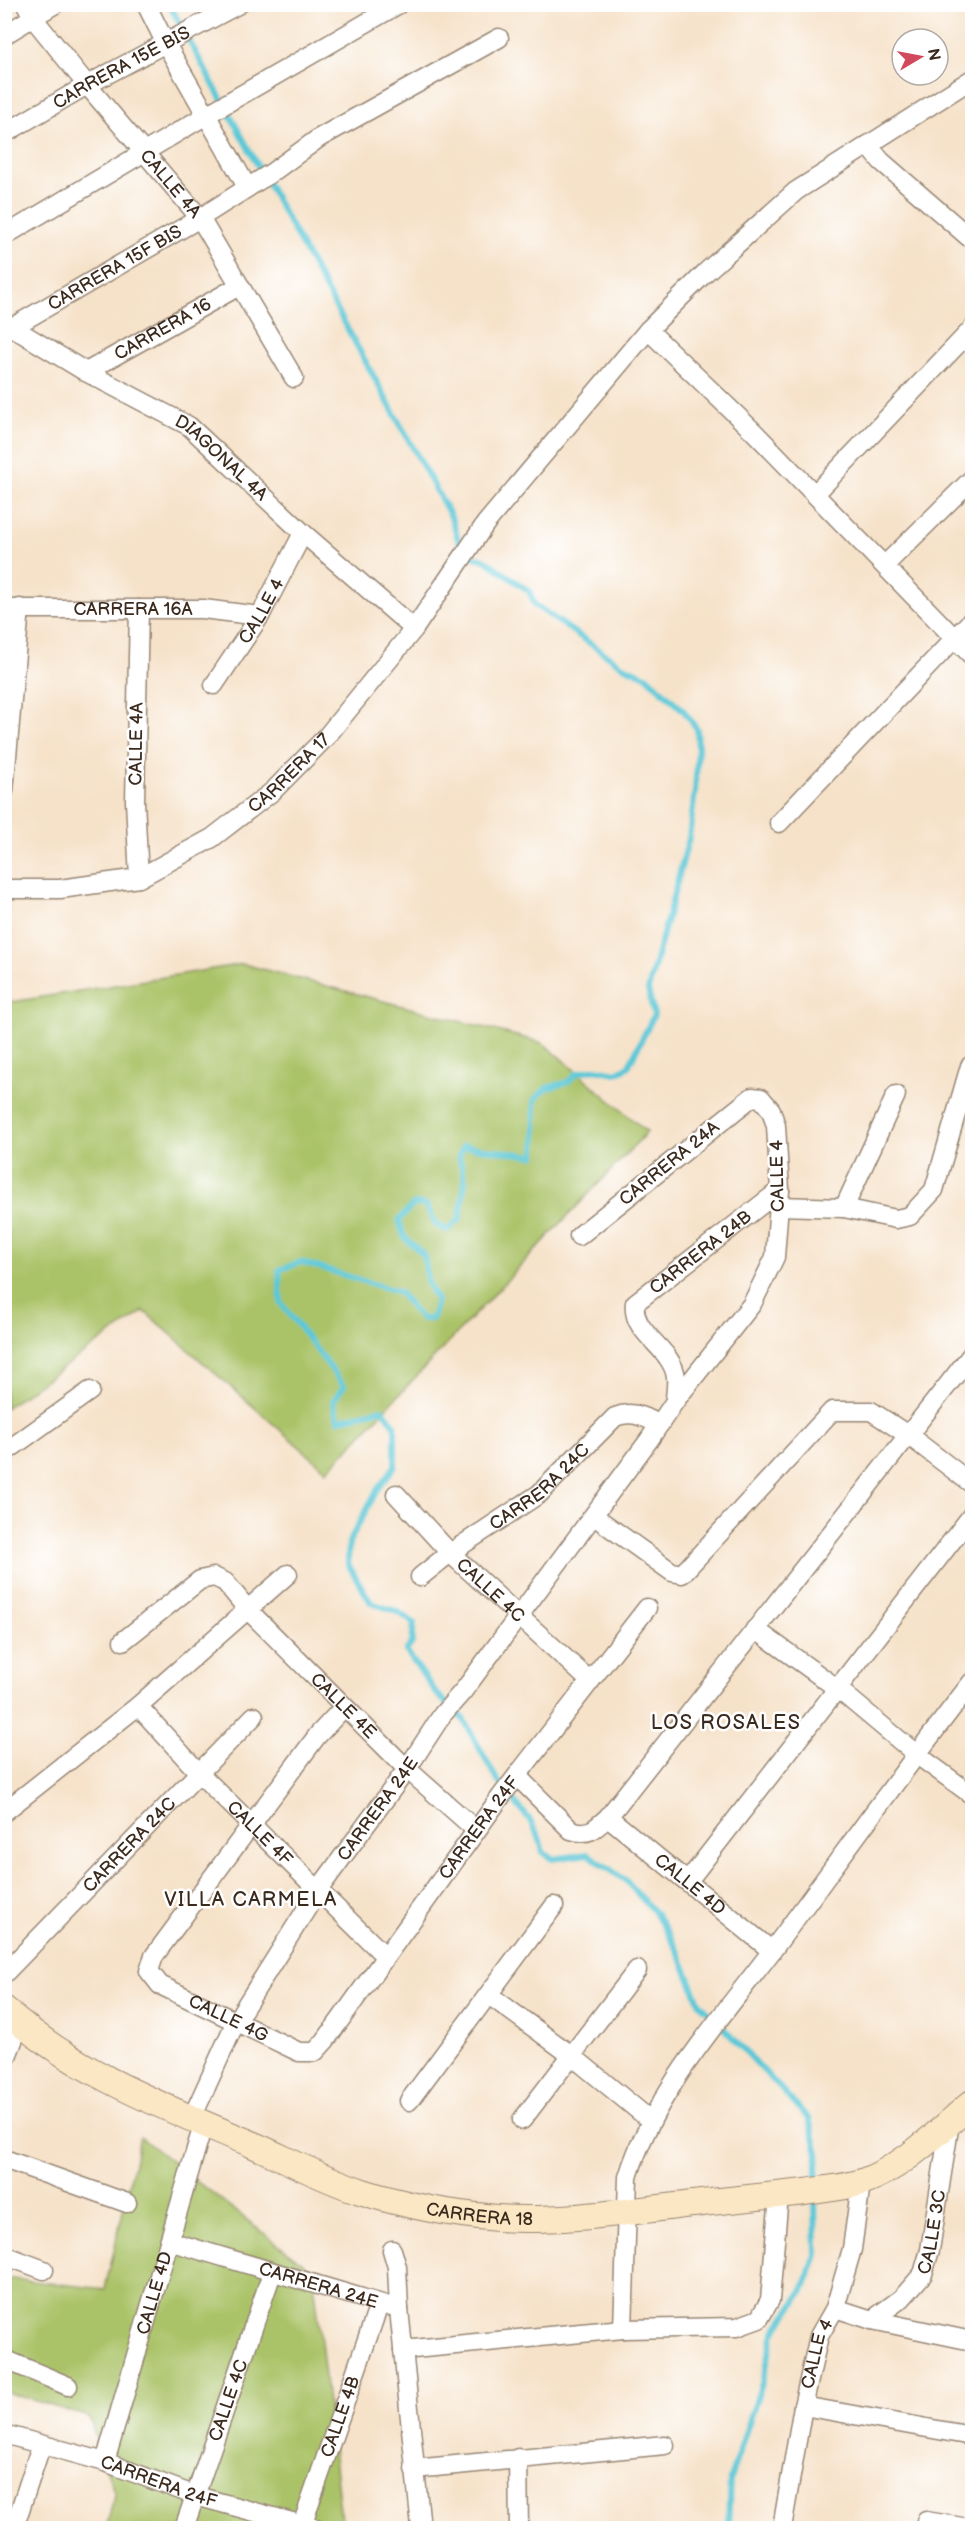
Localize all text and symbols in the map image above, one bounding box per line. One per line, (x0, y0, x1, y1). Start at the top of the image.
street label: CARRERA 15E BIS (49, 22, 194, 114)
north arrow (890, 27, 950, 87)
text: N (923, 47, 944, 62)
street label: CALLE 4A (135, 145, 205, 222)
street label: CARRERA 15F BIS (44, 221, 186, 315)
street label: CARRERA 16 (111, 294, 215, 365)
street label: DIAGONAL 4A (171, 411, 272, 505)
street label: CALLE 4 (234, 575, 289, 648)
street label: CARRERA 16A (74, 599, 192, 620)
street label: CALLE 4A (125, 702, 148, 786)
street label: CARRERA 17 (244, 729, 335, 817)
street label: CARRERA 24A (615, 1117, 723, 1210)
street label: CALLE 4 (766, 1140, 789, 1212)
street label: CARRERA 24B (645, 1206, 756, 1299)
street label: CARRERA 24C (486, 1439, 594, 1535)
street label: CALLE 4C (452, 1554, 529, 1627)
street label: CALLE 4E (306, 1669, 380, 1743)
district label: LOS ROSALES (651, 1711, 801, 1735)
street label: CARRERA 24E (333, 1753, 423, 1865)
street label: CARRERA 24F (435, 1772, 524, 1884)
street label: CARRERA 24C (79, 1793, 180, 1897)
street label: CALLE 4F (223, 1797, 297, 1870)
street label: CALLE 4D (650, 1849, 729, 1920)
district label: VILLA CARMELA (164, 1888, 338, 1912)
street label: CALLE 4G (185, 1990, 271, 2047)
street label: CALLE 3C (913, 2189, 950, 2277)
street label: CARRERA 18 (424, 2198, 533, 2230)
street label: CALLE 4D (133, 2249, 177, 2337)
street label: CARRERA 24E (256, 2258, 381, 2313)
street label: CALLE 4 (797, 2315, 838, 2391)
street label: CALLE 4C (205, 2357, 252, 2444)
street label: CALLE 4B (317, 2373, 364, 2460)
street label: CARRERA 24F (98, 2451, 219, 2512)

